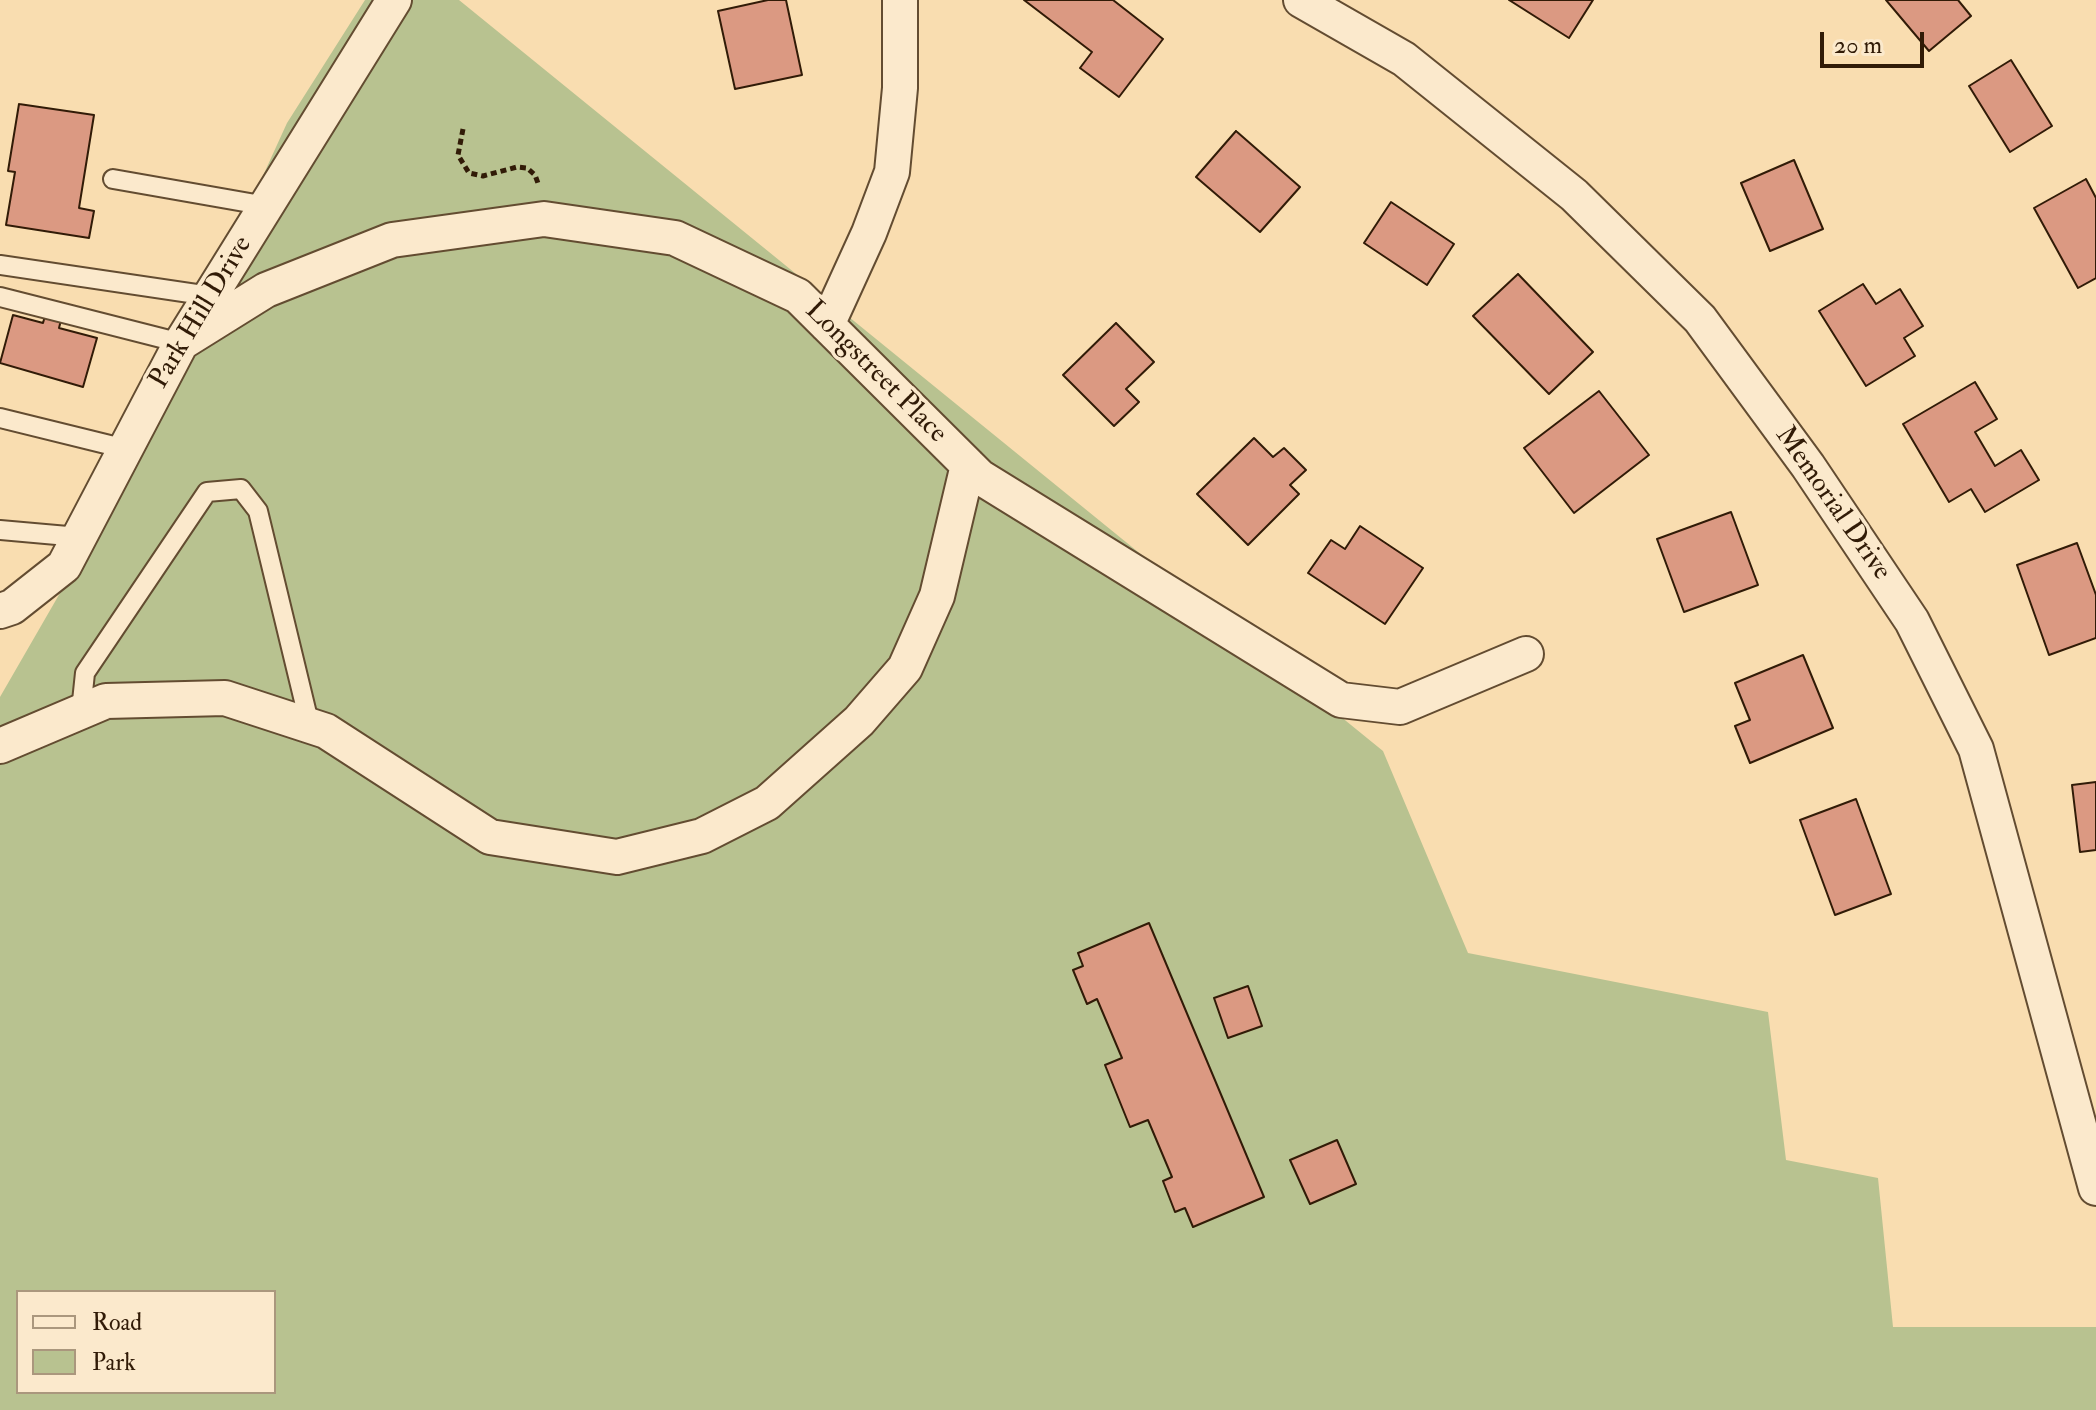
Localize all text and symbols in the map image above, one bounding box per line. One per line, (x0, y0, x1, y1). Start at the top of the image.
scale bar (1824, 16, 1928, 66)
text: 20 m (1834, 30, 1882, 61)
street label: Park Hill Drive (143, 231, 261, 395)
street label: Longstreet Place (797, 295, 953, 451)
street label: Memorial Drive (1767, 421, 1897, 587)
legend (16, 1290, 276, 1394)
text: Road (92, 1307, 142, 1338)
text: Park (92, 1347, 136, 1378)

